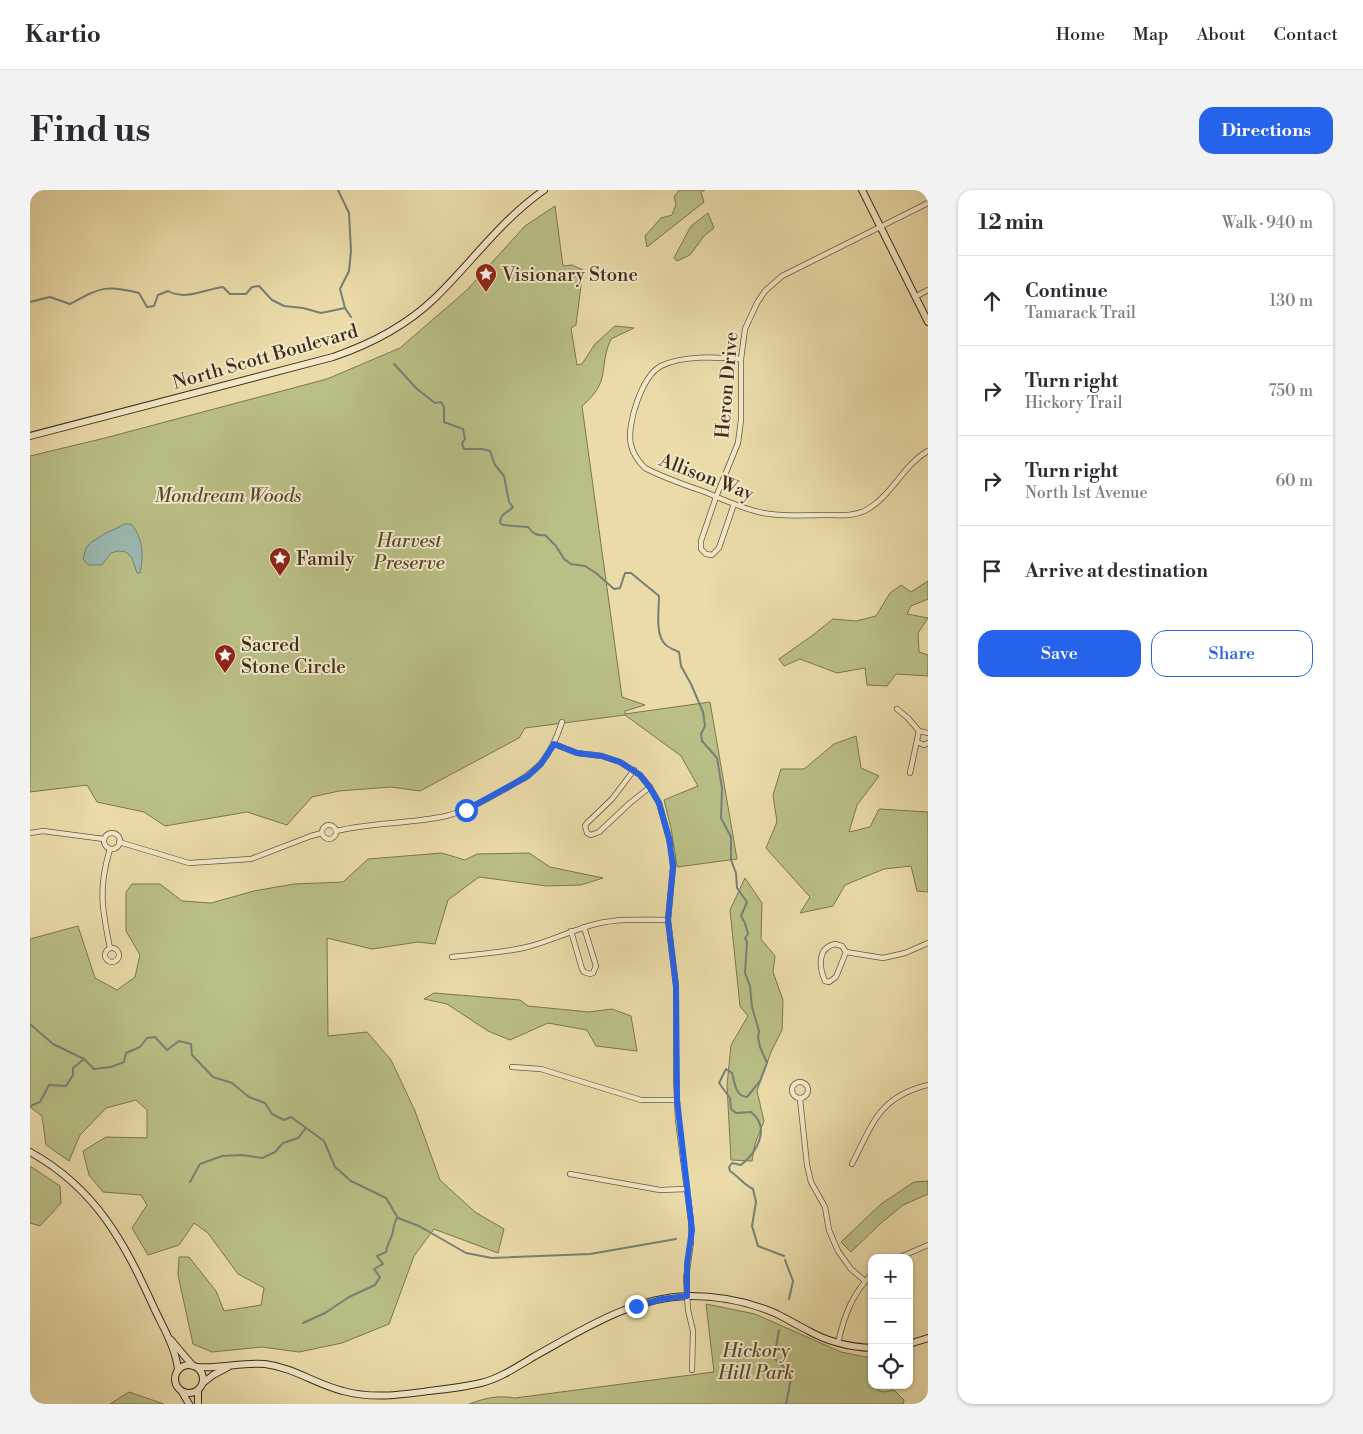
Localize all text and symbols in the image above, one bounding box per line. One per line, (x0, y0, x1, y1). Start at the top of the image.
text: Kartio (25, 20, 101, 50)
text: Home (1056, 23, 1105, 46)
text: Map (1133, 23, 1169, 46)
text: About (1197, 23, 1246, 46)
text: Contact (1274, 23, 1338, 46)
button: Directions (1199, 107, 1333, 154)
text: Find us (30, 109, 150, 152)
text: 12 min (978, 210, 1044, 236)
text: Walk · 940 m (1222, 213, 1313, 233)
place icon: Visionary Stone (474, 262, 498, 293)
place label: Visionary Stone (501, 263, 638, 287)
text: Continue (1025, 279, 1108, 303)
icon: ahead (978, 287, 1006, 315)
text: 130 m (1269, 291, 1313, 311)
text: Tamarack Trail (1025, 303, 1136, 323)
street label: North Scott Boulevard (170, 319, 361, 395)
street label: Heron Drive (710, 331, 744, 439)
text: Turn right (1025, 369, 1118, 393)
icon: right (978, 377, 1006, 405)
text: 750 m (1269, 381, 1313, 401)
text: Hickory Trail (1025, 393, 1122, 413)
street label: Allison Way (655, 448, 758, 506)
text: Turn right (1025, 459, 1118, 483)
icon: right (978, 467, 1006, 495)
text: 60 m (1275, 471, 1313, 491)
text: North 1st Avenue (1025, 483, 1147, 503)
park label: Mondream Woods (155, 484, 301, 508)
park label: Harvest Preserve (372, 529, 445, 575)
place icon: Family (268, 546, 292, 577)
place label: Family (296, 547, 356, 571)
icon: arrive (978, 557, 1006, 585)
text: Arrive at destination (1025, 559, 1208, 583)
button: Save (978, 630, 1141, 677)
button: Share (1151, 630, 1313, 677)
place label: Sacred Stone Circle (241, 633, 346, 679)
place icon: Sacred Stone Circle (213, 643, 237, 674)
route start (455, 799, 478, 822)
map controls (868, 1254, 913, 1389)
button: + (868, 1254, 913, 1299)
route end (625, 1295, 648, 1318)
button: − (868, 1299, 913, 1344)
park label: Hickory Hill Park (717, 1339, 794, 1385)
button: locate (868, 1344, 913, 1389)

